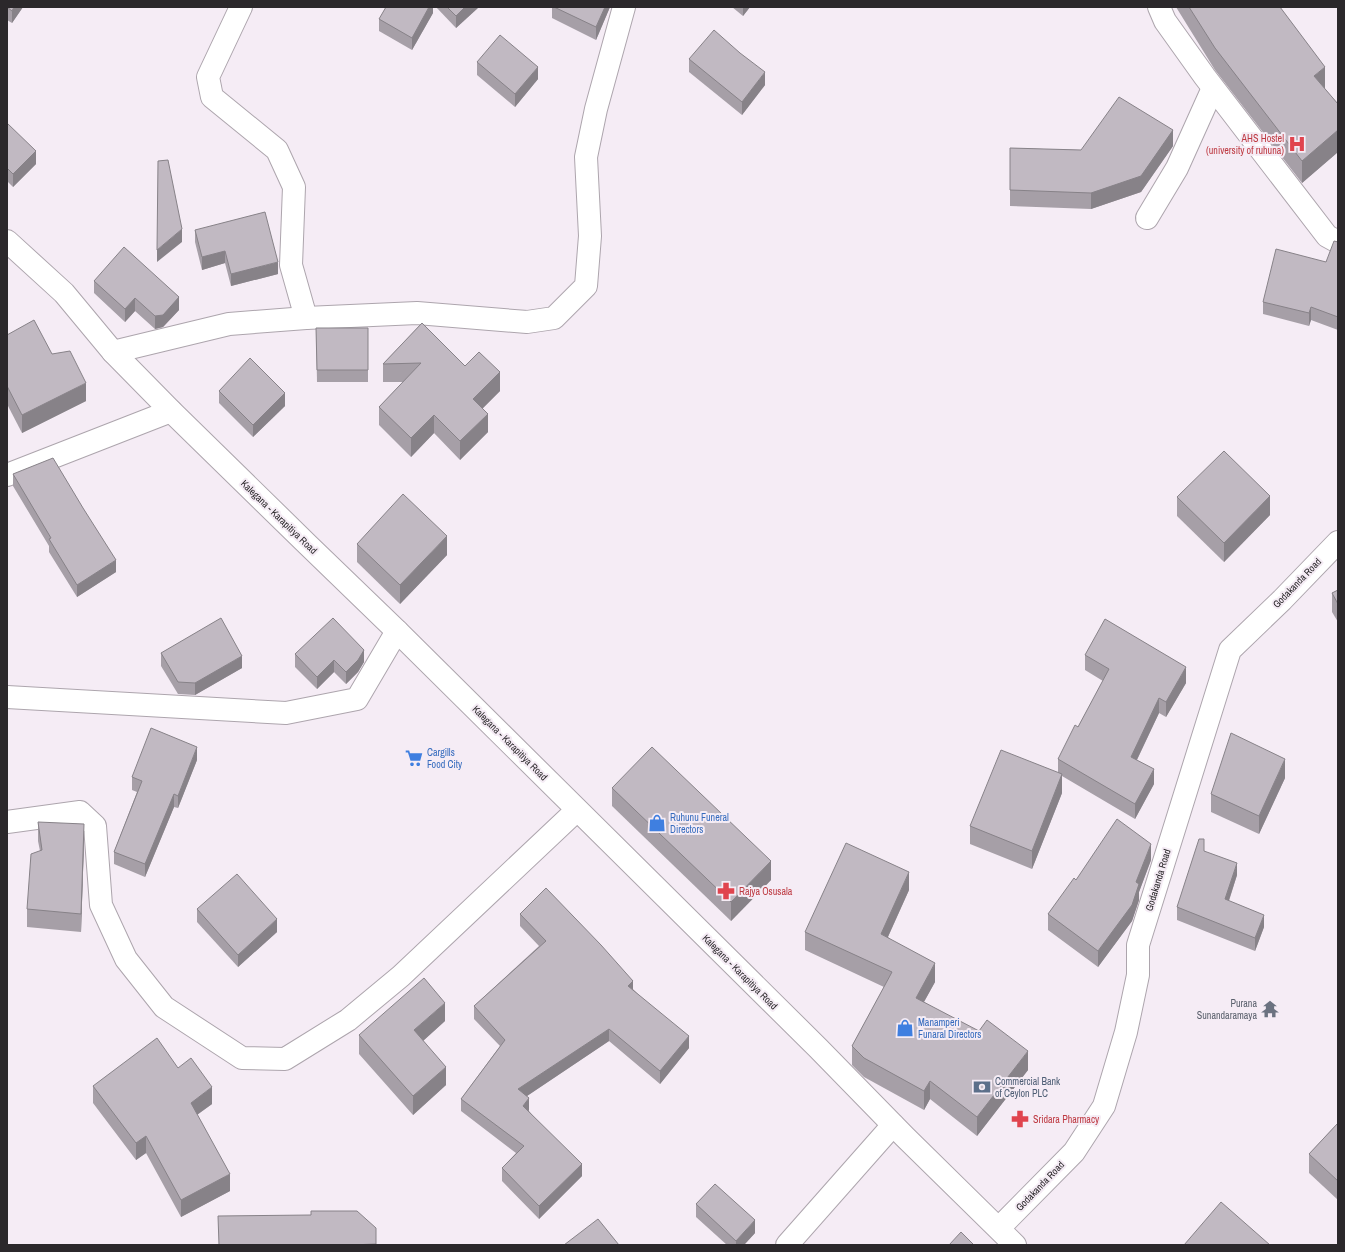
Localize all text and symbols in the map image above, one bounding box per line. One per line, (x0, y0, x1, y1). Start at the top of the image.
place label: AHS Hostel (university of ruhuna) (1206, 132, 1284, 157)
hospital icon: AHS Hostel (university of ruhuna) (1287, 134, 1307, 154)
street label: Kalegana - Karapitiya Road (238, 477, 320, 557)
street label: Godakanda Road (1270, 555, 1324, 611)
street label: Kalegana - Karapitiya Road (470, 703, 550, 783)
place label: Cargills Food City (427, 746, 463, 771)
supermarket icon: Cargills Food City (404, 748, 424, 768)
place label: Ruhunu Funeral Directors (670, 811, 729, 836)
shop icon: Ruhunu Funeral Directors (647, 813, 667, 833)
street label: Godakanda Road (1142, 847, 1174, 913)
pharmacy icon: Rajya Osusala (716, 881, 736, 901)
place label: Rajya Osusala (739, 885, 793, 898)
street label: Kalegana - Karapitiya Road (700, 932, 780, 1012)
place label: Purana Sunandaramaya (1197, 997, 1257, 1022)
temple icon: Purana Sunandaramaya (1260, 999, 1280, 1019)
place label: Manamperi Funaral Directors (918, 1016, 981, 1041)
shop icon: Manamperi Funaral Directors (895, 1018, 915, 1038)
place label: Commercial Bank of Ceylon PLC (995, 1075, 1061, 1100)
bank icon: Commercial Bank of Ceylon PLC (972, 1077, 992, 1097)
pharmacy icon: Sridara Pharmacy (1010, 1109, 1030, 1129)
place label: Sridara Pharmacy (1033, 1113, 1100, 1126)
street label: Godakanda Road (1013, 1158, 1067, 1214)

